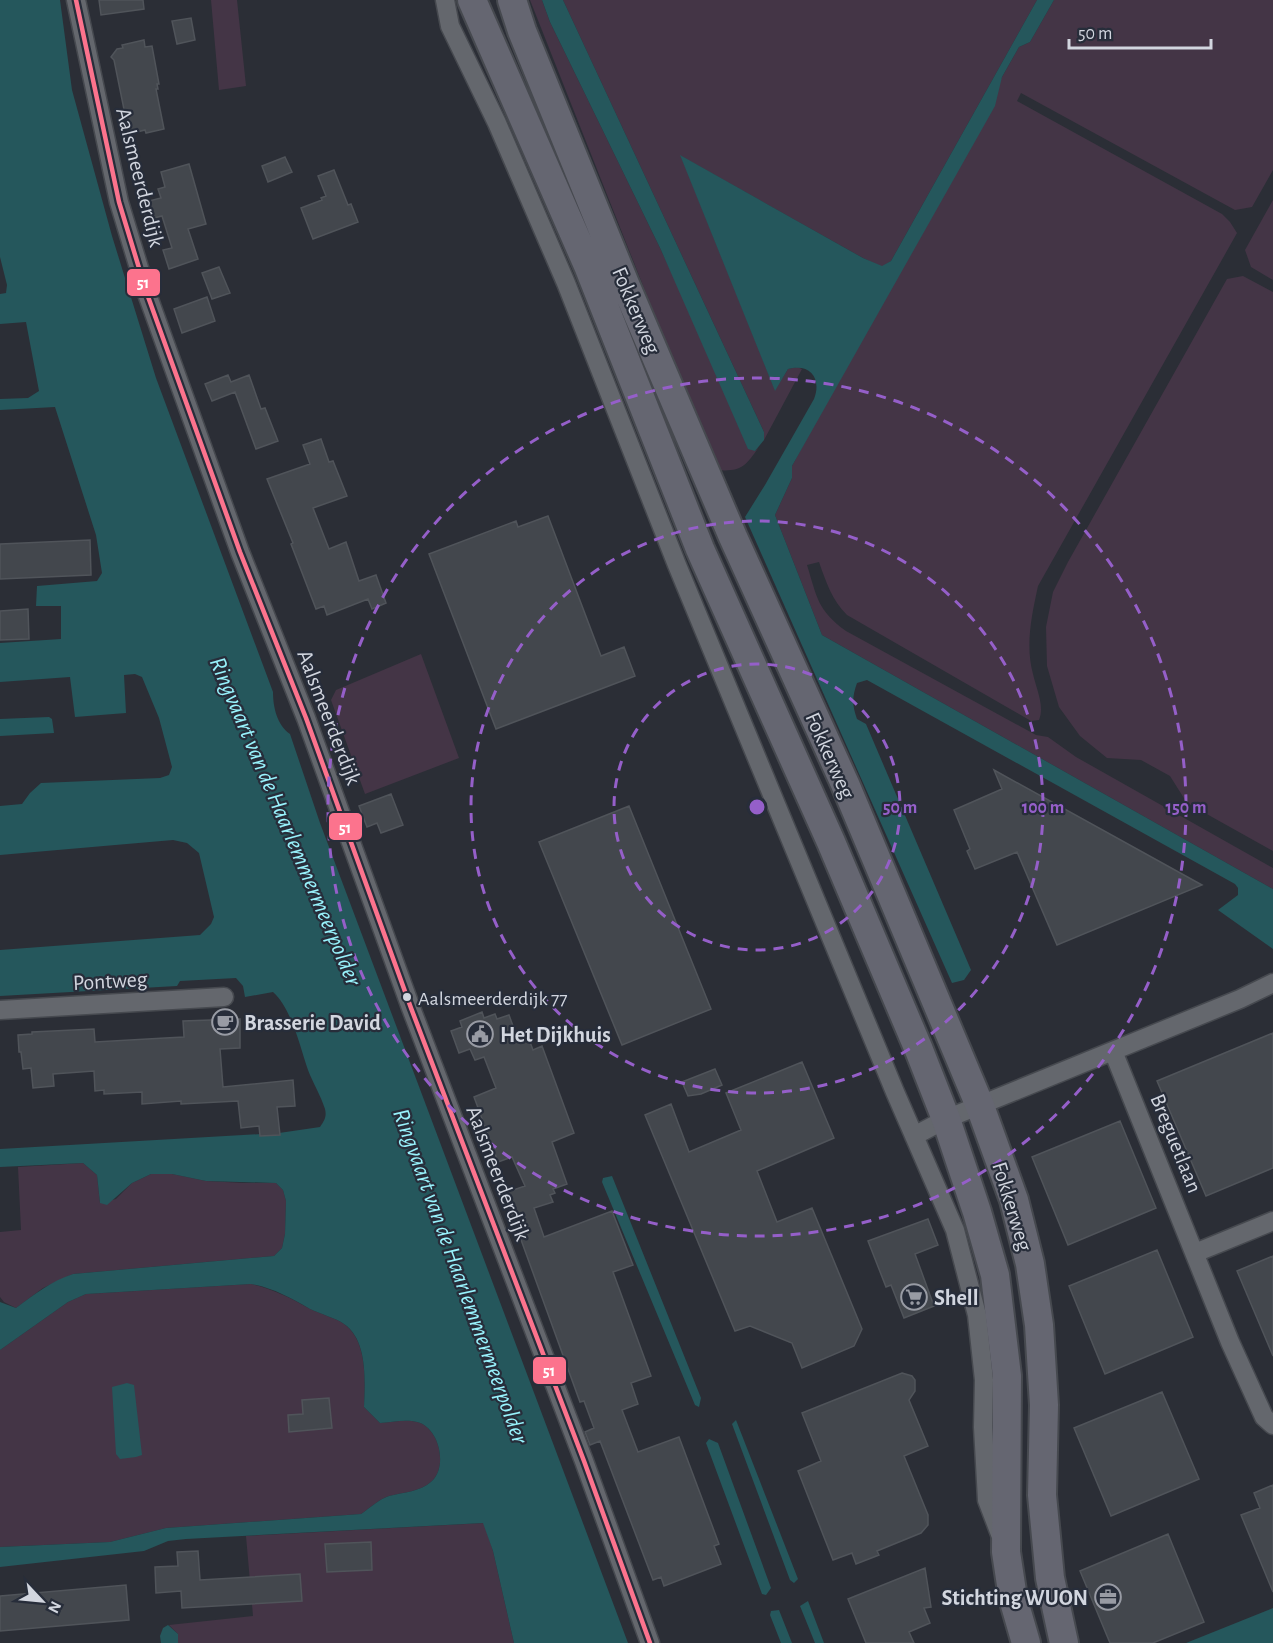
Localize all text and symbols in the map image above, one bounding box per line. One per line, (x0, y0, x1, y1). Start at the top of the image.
scale bar (1069, 12, 1212, 50)
text: 50 m (1078, 25, 1112, 43)
street label: Aalsmeerderdijk (112, 105, 168, 249)
street label: Fokkerweg (608, 264, 664, 357)
line badge: 51 (126, 268, 161, 297)
text: 51 (137, 275, 149, 291)
street label: Aalsmeerderdijk (293, 647, 365, 788)
water label: Ringvaart van de Haarlemmermeerpolder (205, 653, 366, 990)
street label: Fokkerweg (801, 709, 859, 802)
centre of rings (747, 797, 767, 817)
text: 50 m (883, 799, 917, 817)
text: 100 m (1022, 799, 1064, 817)
text: 150 m (1166, 799, 1206, 817)
line badge: 51 (328, 812, 363, 841)
text: 51 (339, 820, 351, 836)
street label: Pontweg (72, 968, 148, 994)
place label: Aalsmeerderdijk 77 (418, 989, 568, 1009)
marker: Aalsmeerderdijk 77 (401, 991, 413, 1003)
cafe icon: Brasserie David (210, 1007, 240, 1037)
place label: Brasserie David (244, 1012, 381, 1034)
public building icon: Het Dijkhuis (465, 1019, 495, 1049)
place label: Het Dijkhuis (500, 1024, 611, 1047)
street label: Breguetlaan (1146, 1091, 1206, 1196)
street label: Aalsmeerderdijk (462, 1103, 534, 1244)
water label: Ringvaart van de Haarlemmermeerpolder (388, 1106, 532, 1448)
street label: Fokkerweg (988, 1159, 1036, 1254)
supermarket icon: Shell (899, 1282, 929, 1312)
place label: Shell (934, 1287, 978, 1309)
line badge: 51 (532, 1356, 567, 1385)
text: 51 (543, 1363, 555, 1379)
north arrow (12, 1571, 72, 1631)
office icon: Stichting WUON (1093, 1582, 1123, 1612)
place label: Stichting WUON (941, 1587, 1088, 1609)
text: N (45, 1599, 64, 1616)

